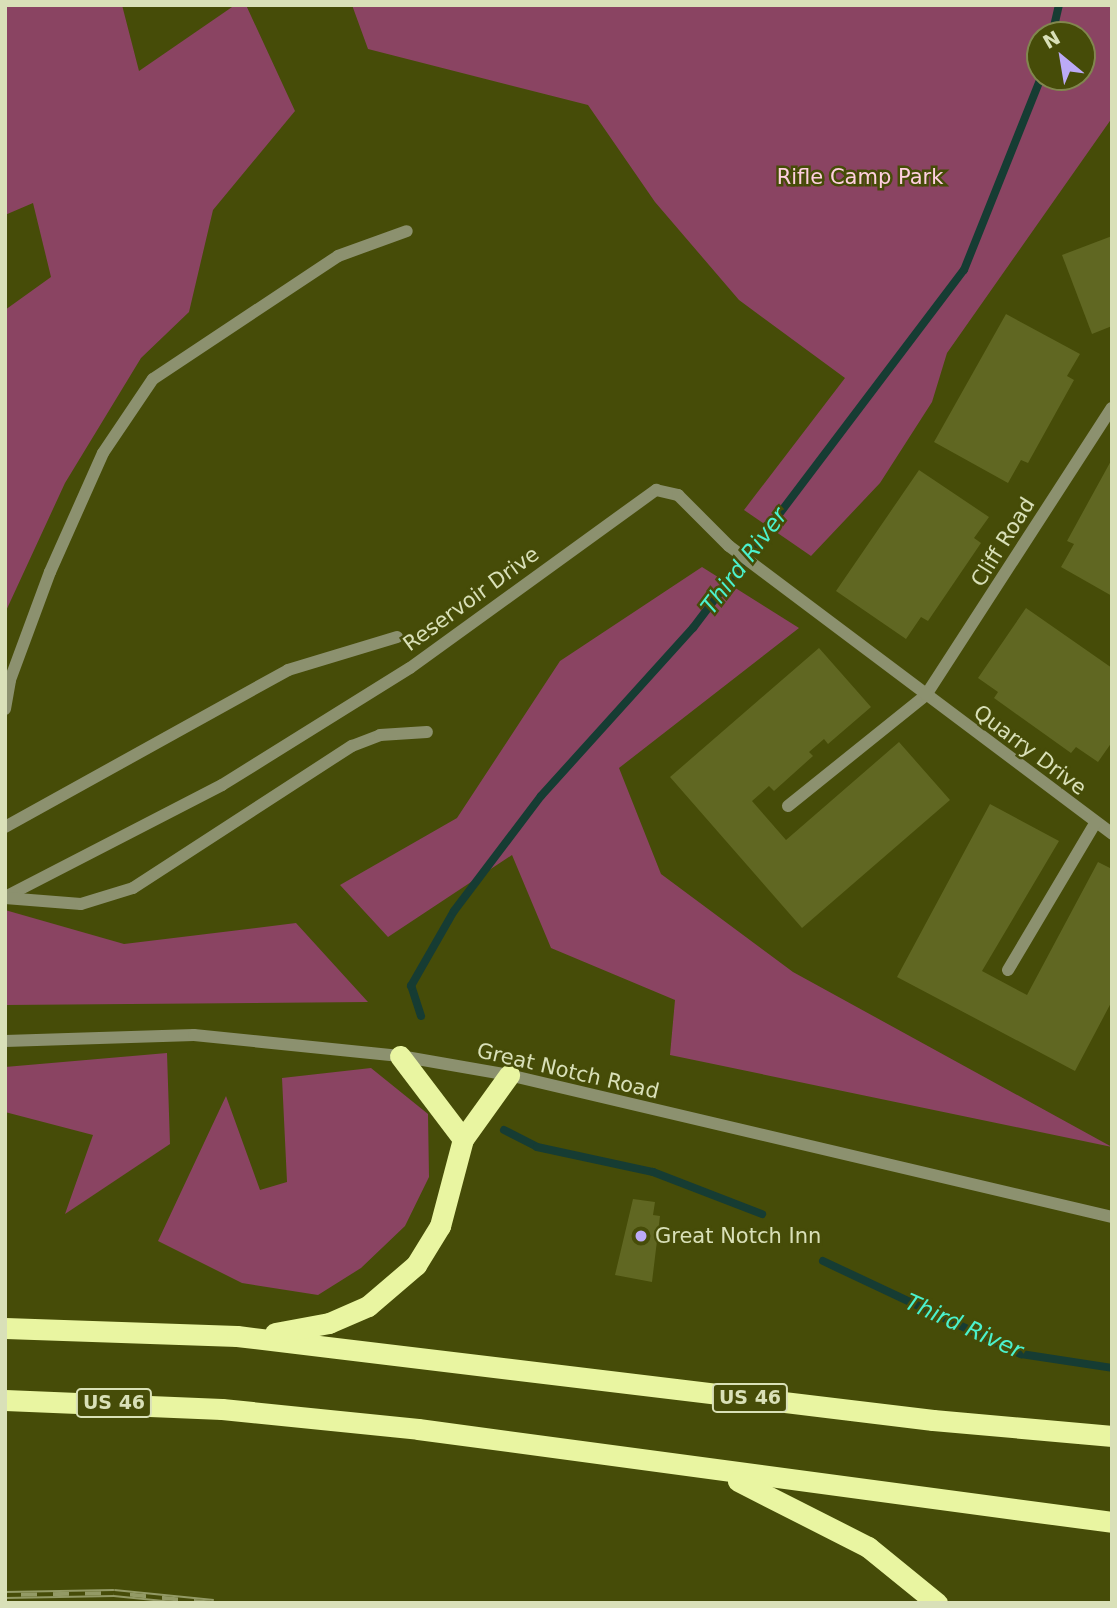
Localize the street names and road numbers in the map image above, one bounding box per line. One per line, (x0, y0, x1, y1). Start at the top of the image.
street label: Cliff Road (966, 493, 1040, 591)
street label: Reservoir Drive (398, 541, 544, 657)
street label: Quarry Drive (969, 699, 1091, 801)
street label: Great Notch Road (474, 1038, 662, 1104)
road number: US 46 (712, 1382, 788, 1414)
road number: US 46 (76, 1387, 152, 1418)

